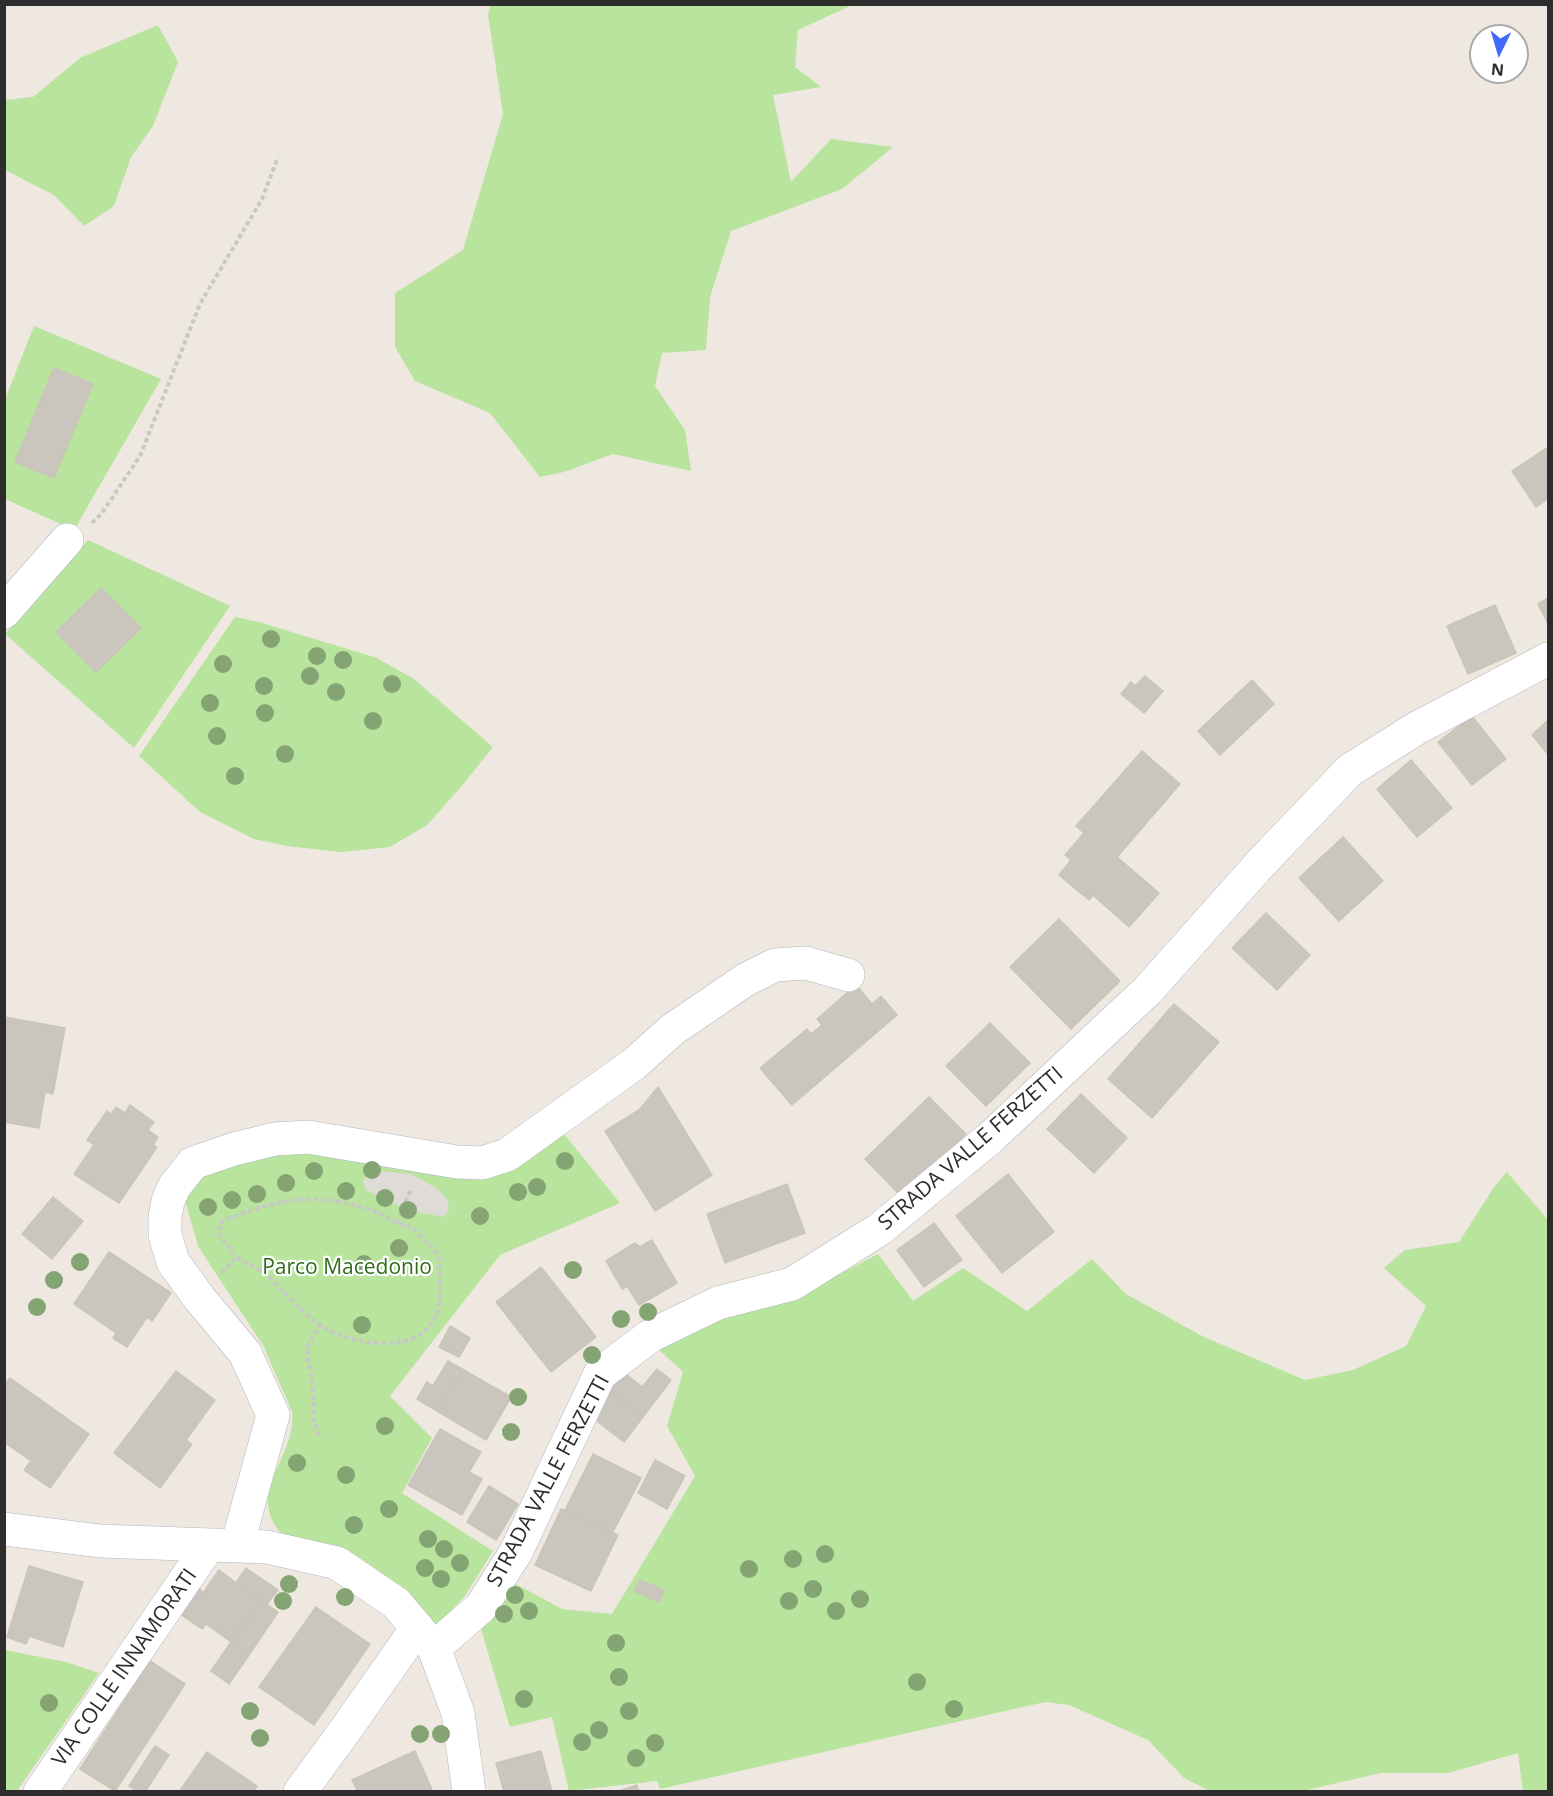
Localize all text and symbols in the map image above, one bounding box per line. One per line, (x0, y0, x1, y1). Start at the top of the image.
north arrow (1469, 24, 1529, 84)
text: N (1490, 58, 1505, 81)
street label: STRADA VALLE FERZETTI (874, 1062, 1068, 1236)
park label: Parco Macedonio (262, 1255, 432, 1281)
street label: STRADA VALLE FERZETTI (482, 1371, 616, 1591)
street label: VIA COLLE INNAMORATI (47, 1564, 203, 1772)

